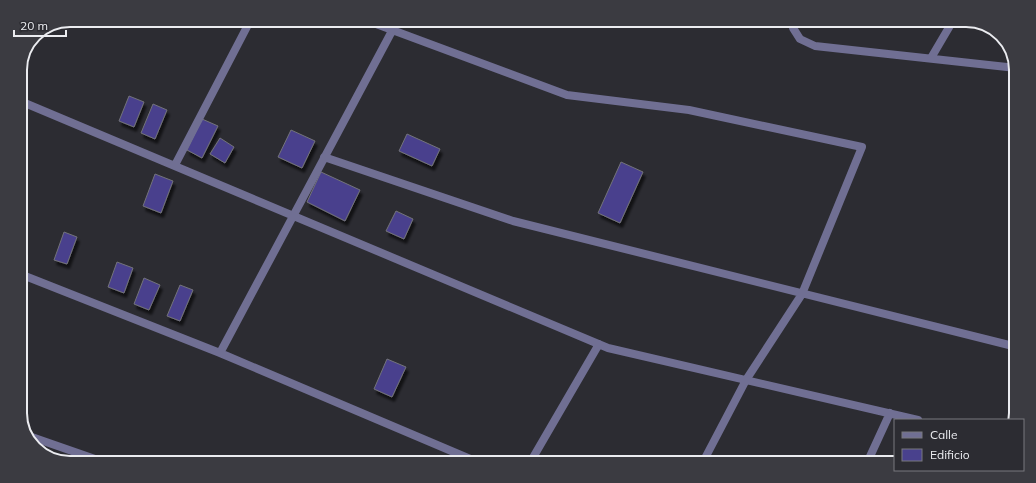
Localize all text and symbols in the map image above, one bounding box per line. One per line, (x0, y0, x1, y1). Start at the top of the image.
scale bar (14, 12, 66, 38)
text: 20 m (20, 18, 48, 33)
legend (894, 419, 1024, 471)
text: Calle (930, 427, 957, 442)
text: Edificio (930, 447, 970, 462)

